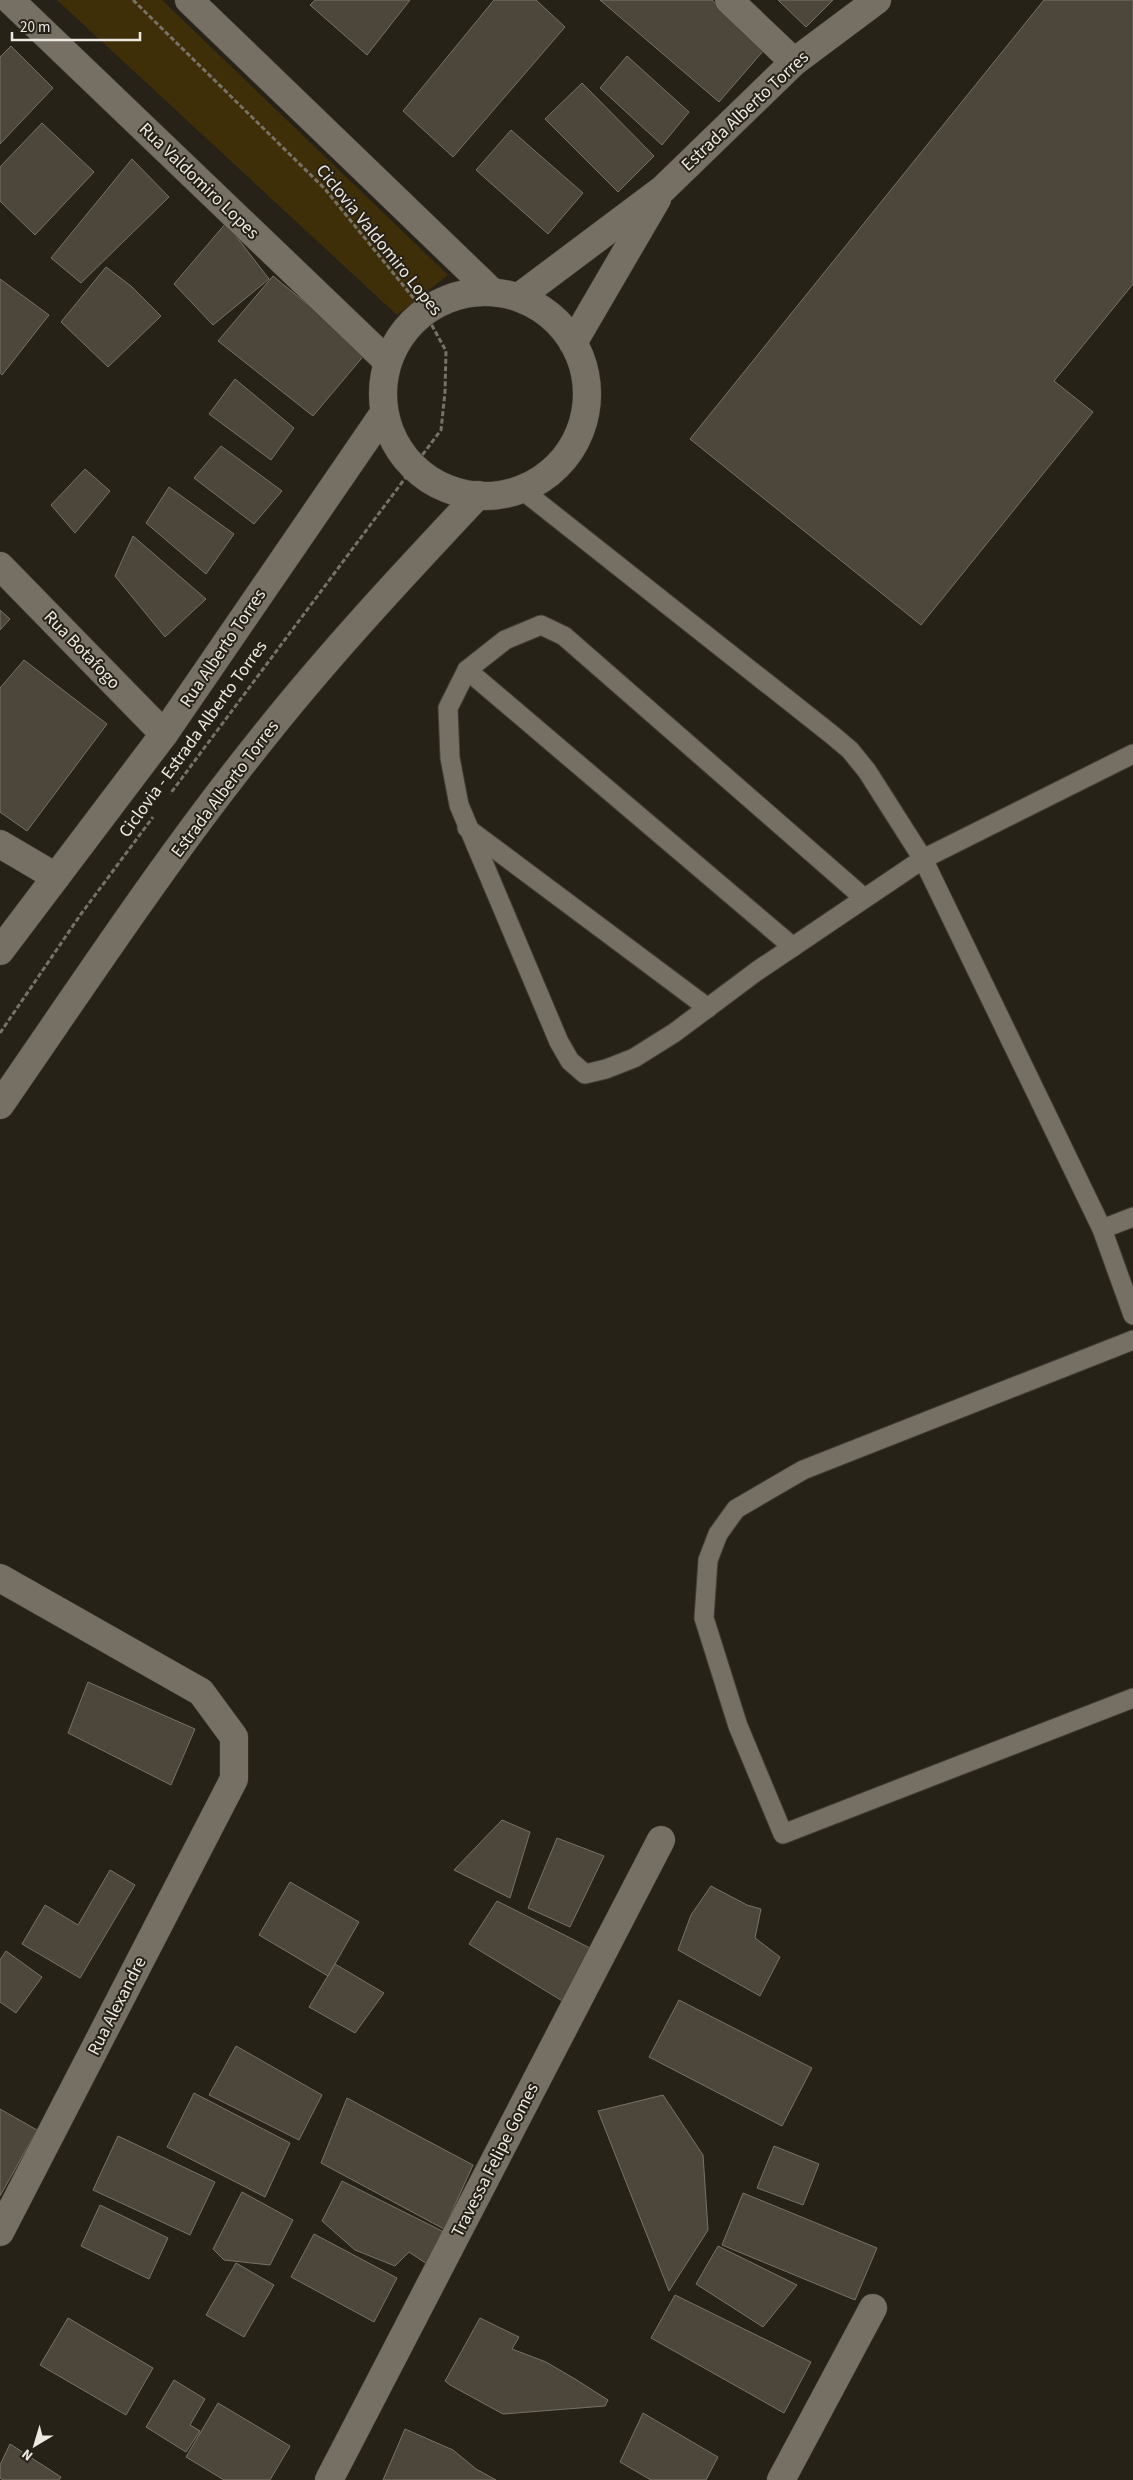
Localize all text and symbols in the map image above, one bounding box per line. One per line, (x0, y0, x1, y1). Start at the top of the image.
scale bar (12, 10, 140, 42)
text: 20 m (20, 17, 50, 38)
street label: Estrada Alberto Torres (676, 45, 814, 177)
street label: Rua Valdomiro Lopes (133, 117, 265, 245)
street label: Ciclovia Valdomiro Lopes (310, 159, 448, 321)
street label: Rua Alberto Torres (174, 584, 272, 712)
street label: Rua Botafogo (38, 605, 126, 695)
street label: Ciclovia - Estrada Alberto Torres (114, 636, 272, 842)
street label: Estrada Alberto Torres (166, 716, 284, 862)
street label: Rua Alexandre (81, 1952, 153, 2060)
street label: Travessa Felipe Gomes (445, 2079, 545, 2241)
north arrow (10, 2420, 60, 2470)
text: N (18, 2444, 37, 2465)

